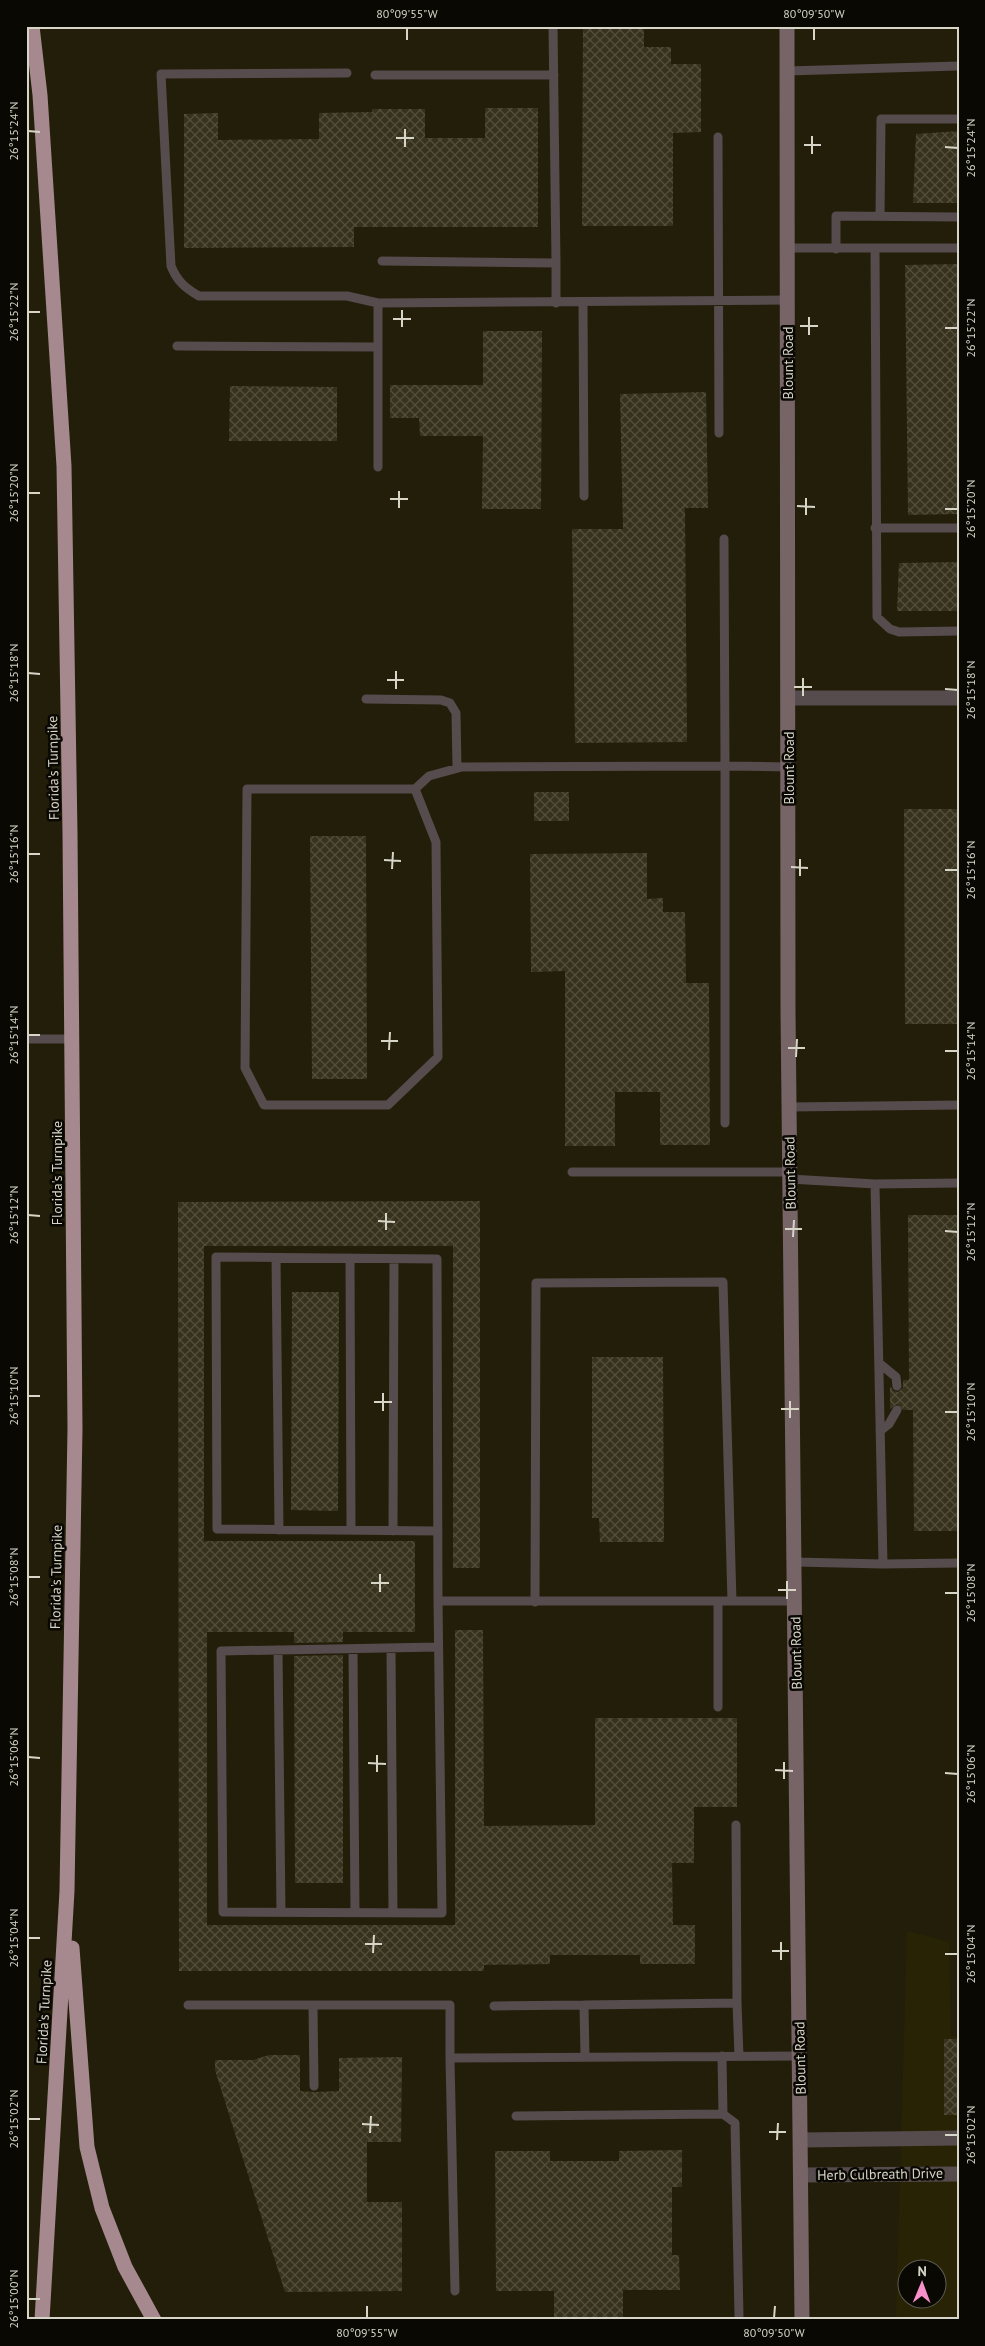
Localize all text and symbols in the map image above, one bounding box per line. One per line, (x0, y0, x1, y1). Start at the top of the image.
text: 80°09'55"W (376, 6, 438, 21)
text: 80°09'50"W (783, 6, 845, 21)
text: 26°15'24"N (6, 101, 21, 161)
text: 26°15'24"N (963, 118, 978, 178)
text: 26°15'22"N (6, 282, 21, 342)
text: 26°15'22"N (963, 298, 978, 358)
street label: Blount Road (779, 326, 797, 400)
text: 26°15'20"N (6, 463, 21, 523)
text: 26°15'20"N (963, 479, 978, 539)
text: 26°15'18"N (6, 643, 21, 703)
text: 26°15'18"N (963, 660, 978, 720)
street label: Florida's Turnpike (43, 716, 63, 820)
street label: Blount Road (780, 731, 798, 805)
text: 26°15'16"N (6, 824, 21, 884)
text: 26°15'16"N (963, 840, 978, 900)
text: 26°15'14"N (6, 1005, 21, 1065)
text: 26°15'14"N (963, 1021, 978, 1081)
street label: Florida's Turnpike (48, 1121, 66, 1225)
street label: Blount Road (780, 1136, 800, 1210)
text: 26°15'12"N (6, 1185, 21, 1245)
text: 26°15'12"N (963, 1202, 978, 1262)
text: 26°15'10"N (6, 1366, 21, 1426)
text: 26°15'10"N (963, 1382, 978, 1442)
street label: Florida's Turnpike (46, 1525, 66, 1629)
text: 26°15'08"N (6, 1547, 21, 1607)
text: 26°15'08"N (963, 1563, 978, 1623)
street label: Blount Road (786, 1616, 806, 1690)
text: 26°15'06"N (6, 1727, 21, 1787)
text: 26°15'06"N (963, 1744, 978, 1804)
text: 26°15'04"N (6, 1908, 21, 1968)
text: 26°15'04"N (963, 1924, 978, 1984)
street label: Florida's Turnpike (32, 1959, 56, 2065)
street label: Blount Road (790, 2021, 810, 2095)
text: 26°15'02"N (6, 2089, 21, 2149)
text: 26°15'02"N (963, 2105, 978, 2165)
street label: Herb Culbreath Drive (817, 2164, 943, 2184)
north arrow (898, 2258, 948, 2308)
text: N (917, 2262, 927, 2280)
text: 26°15'00"N (6, 2269, 21, 2329)
text: 80°09'55"W (336, 2325, 398, 2340)
text: 80°09'50"W (743, 2325, 805, 2340)

